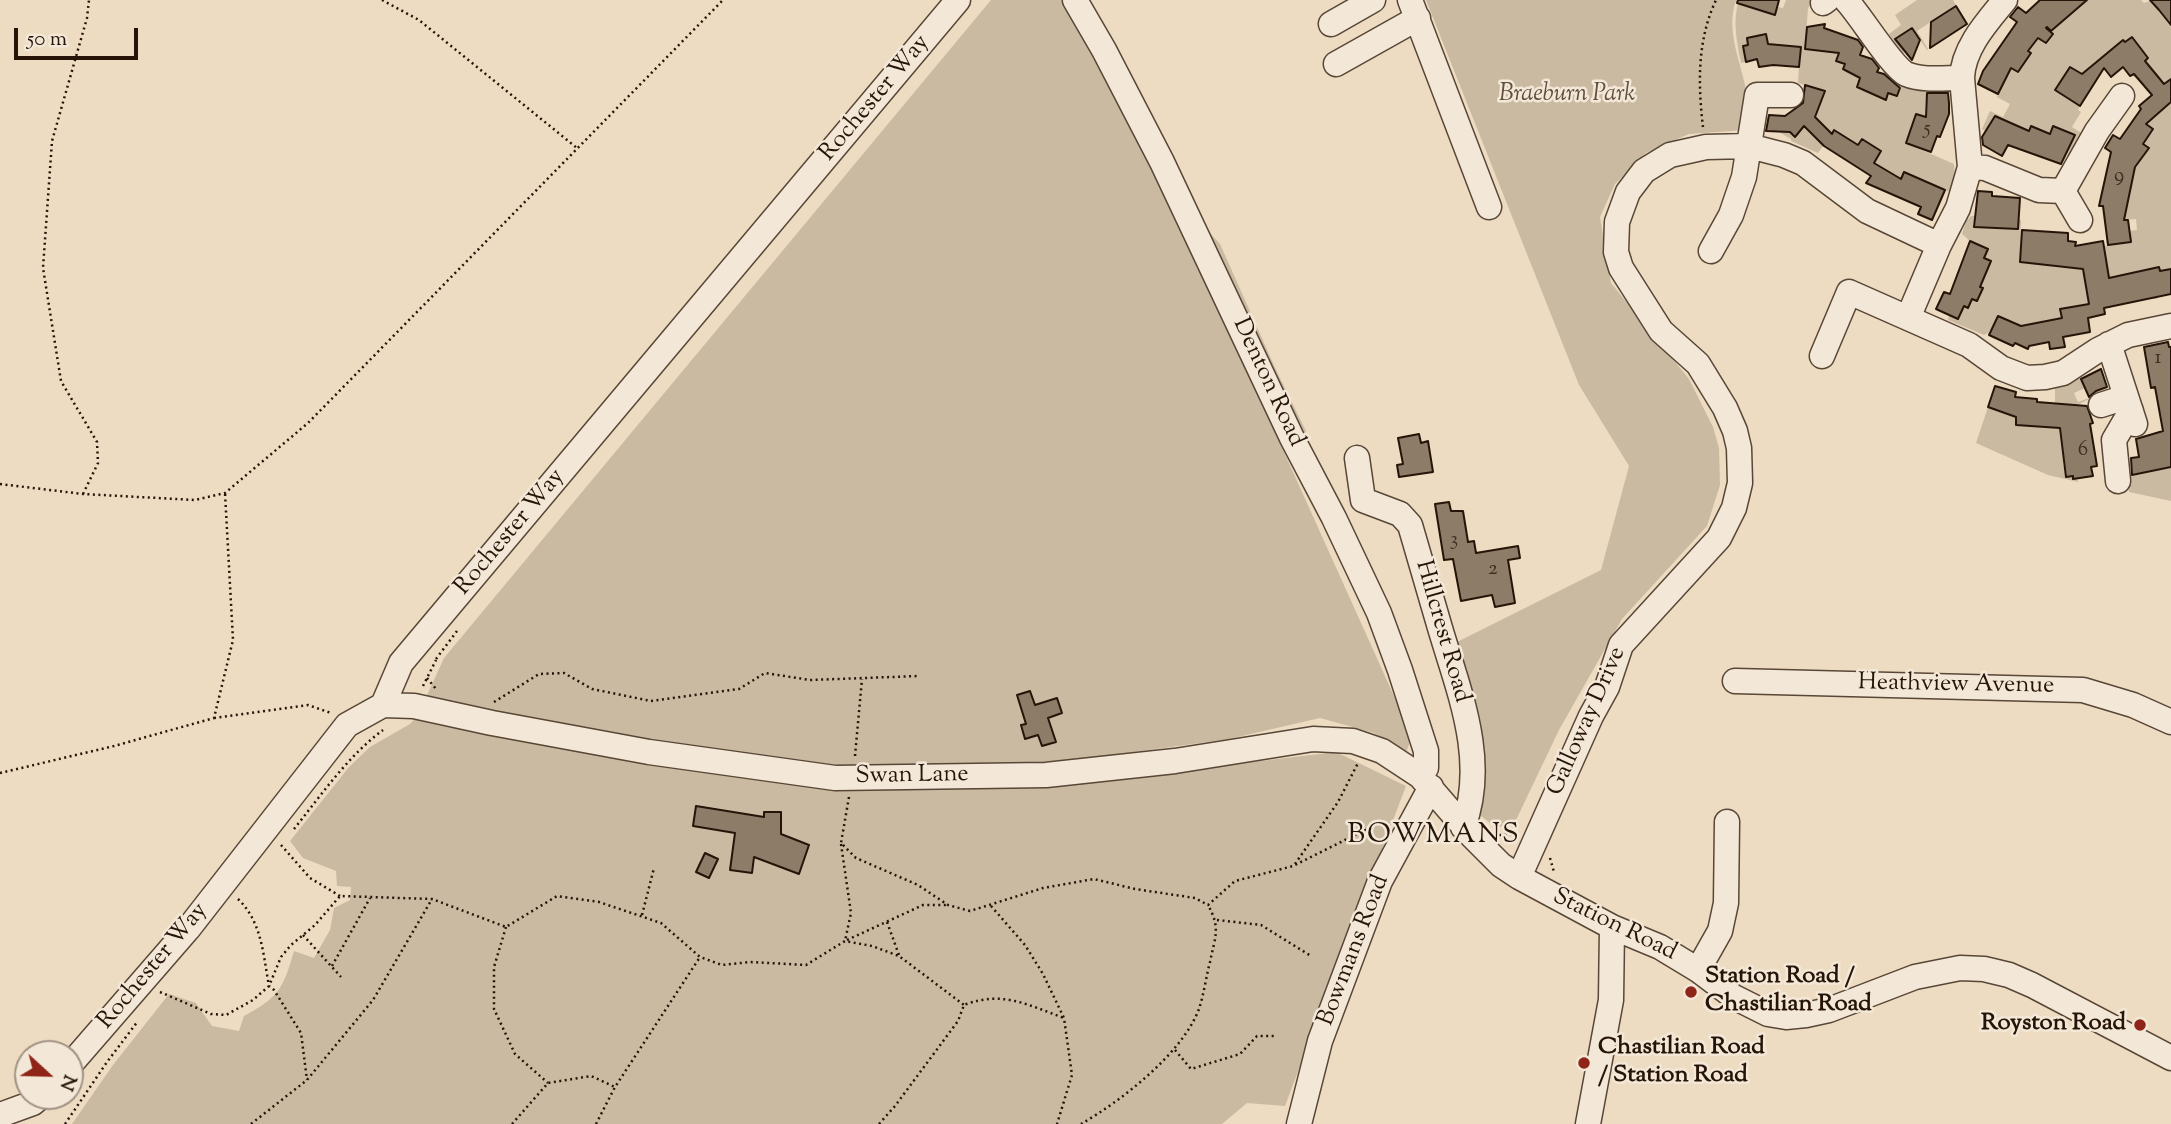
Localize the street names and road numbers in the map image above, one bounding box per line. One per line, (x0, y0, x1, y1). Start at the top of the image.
street label: Rochester Way (815, 30, 937, 168)
street label: Denton Road (1225, 314, 1309, 452)
street label: Rochester Way (450, 464, 572, 602)
street label: Hillcrest Road (1407, 558, 1475, 706)
street label: Galloway Drive (1542, 643, 1634, 801)
street label: Heathview Avenue (1858, 670, 2054, 702)
street label: Swan Lane (855, 762, 969, 792)
street label: Bowmans Road (1313, 872, 1397, 1030)
street label: Station Road (1547, 884, 1681, 968)
street label: Rochester Way (93, 898, 215, 1036)

